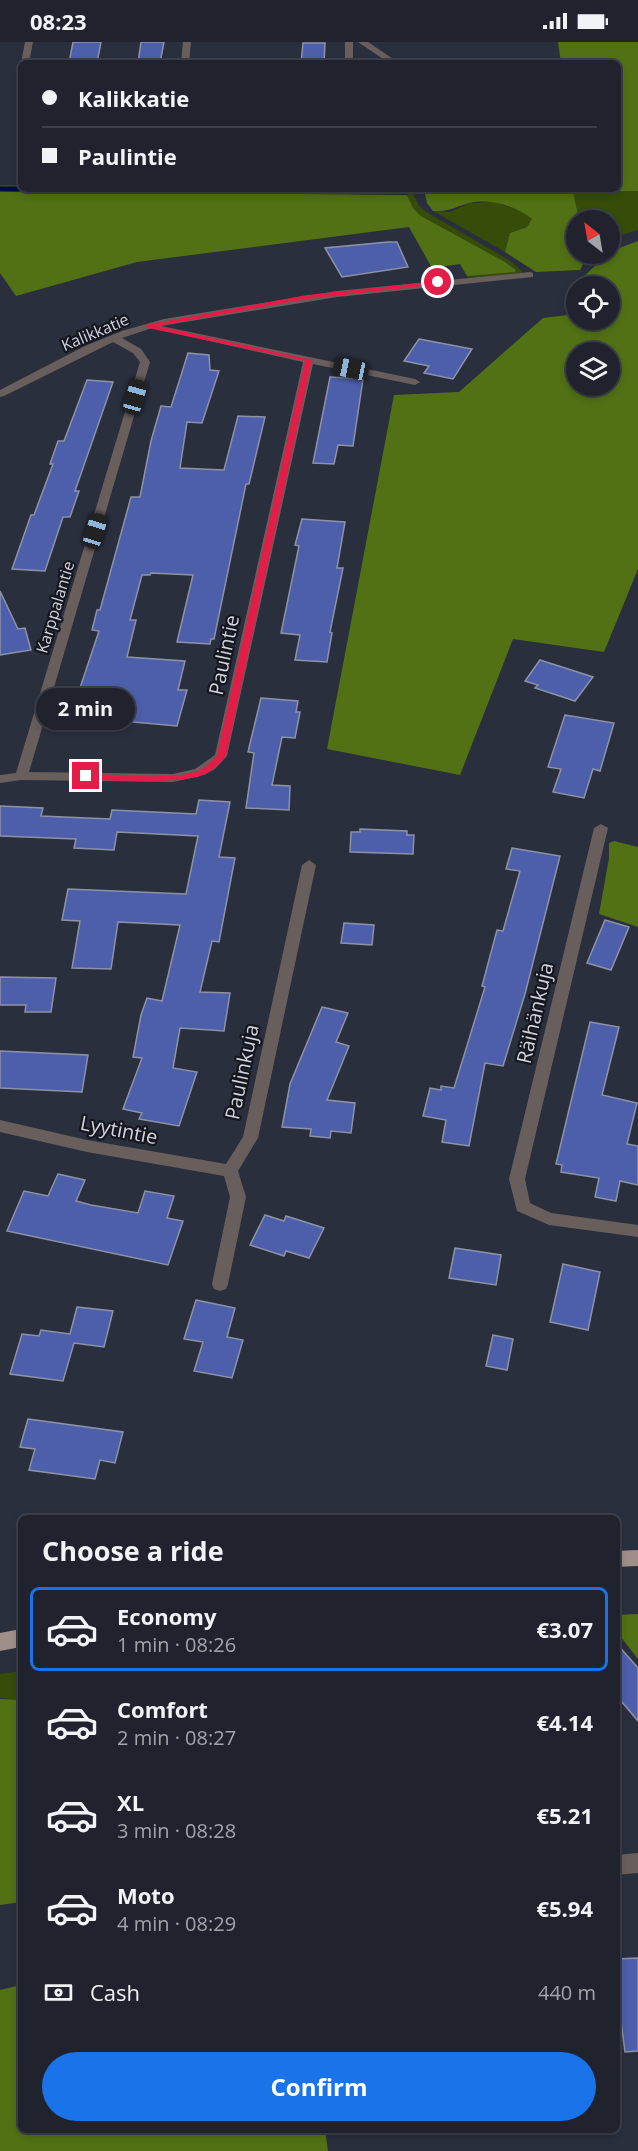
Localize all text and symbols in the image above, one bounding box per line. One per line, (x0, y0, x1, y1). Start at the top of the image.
text: 08:23 (30, 6, 87, 36)
text: Kalikkatie (78, 83, 189, 113)
text: Paulintie (78, 141, 177, 171)
north arrow (566, 210, 620, 264)
map controls (566, 210, 620, 396)
route start (424, 268, 451, 295)
button: locate (566, 276, 620, 330)
street label: Kalikkatie (58, 308, 132, 356)
button: layers (566, 342, 620, 396)
car (332, 356, 370, 382)
car (121, 377, 149, 417)
car (81, 511, 109, 551)
street label: Karppalantie (31, 558, 79, 656)
street label: Paulintie (202, 612, 245, 697)
callout: 2 min (36, 689, 136, 731)
text: 2 min (58, 695, 113, 722)
route end (72, 762, 99, 789)
street label: Räihänkuja (510, 960, 559, 1066)
street label: Paulinkuja (218, 1022, 265, 1122)
street label: Lyytintie (78, 1109, 160, 1150)
text: Choose a ride (42, 1532, 224, 1569)
text: Economy (117, 1601, 216, 1631)
icon: car (45, 1602, 99, 1656)
text: €3.07 (536, 1614, 593, 1644)
text: 1 min · 08:26 (117, 1631, 236, 1658)
text: Comfort (117, 1694, 208, 1724)
icon: car (45, 1695, 99, 1749)
text: €4.14 (536, 1707, 593, 1737)
text: 2 min · 08:27 (117, 1724, 236, 1751)
text: XL (117, 1787, 144, 1817)
icon: car (45, 1788, 99, 1842)
text: €5.21 (536, 1800, 593, 1830)
text: 3 min · 08:28 (117, 1817, 236, 1844)
text: Moto (117, 1880, 175, 1910)
icon: car (45, 1881, 99, 1935)
text: €5.94 (536, 1893, 593, 1923)
text: 4 min · 08:29 (117, 1910, 236, 1937)
icon: cash (42, 1976, 75, 2009)
text: Cash (90, 1977, 140, 2007)
text: 440 m (538, 1979, 596, 2006)
button: Confirm (42, 2052, 596, 2121)

